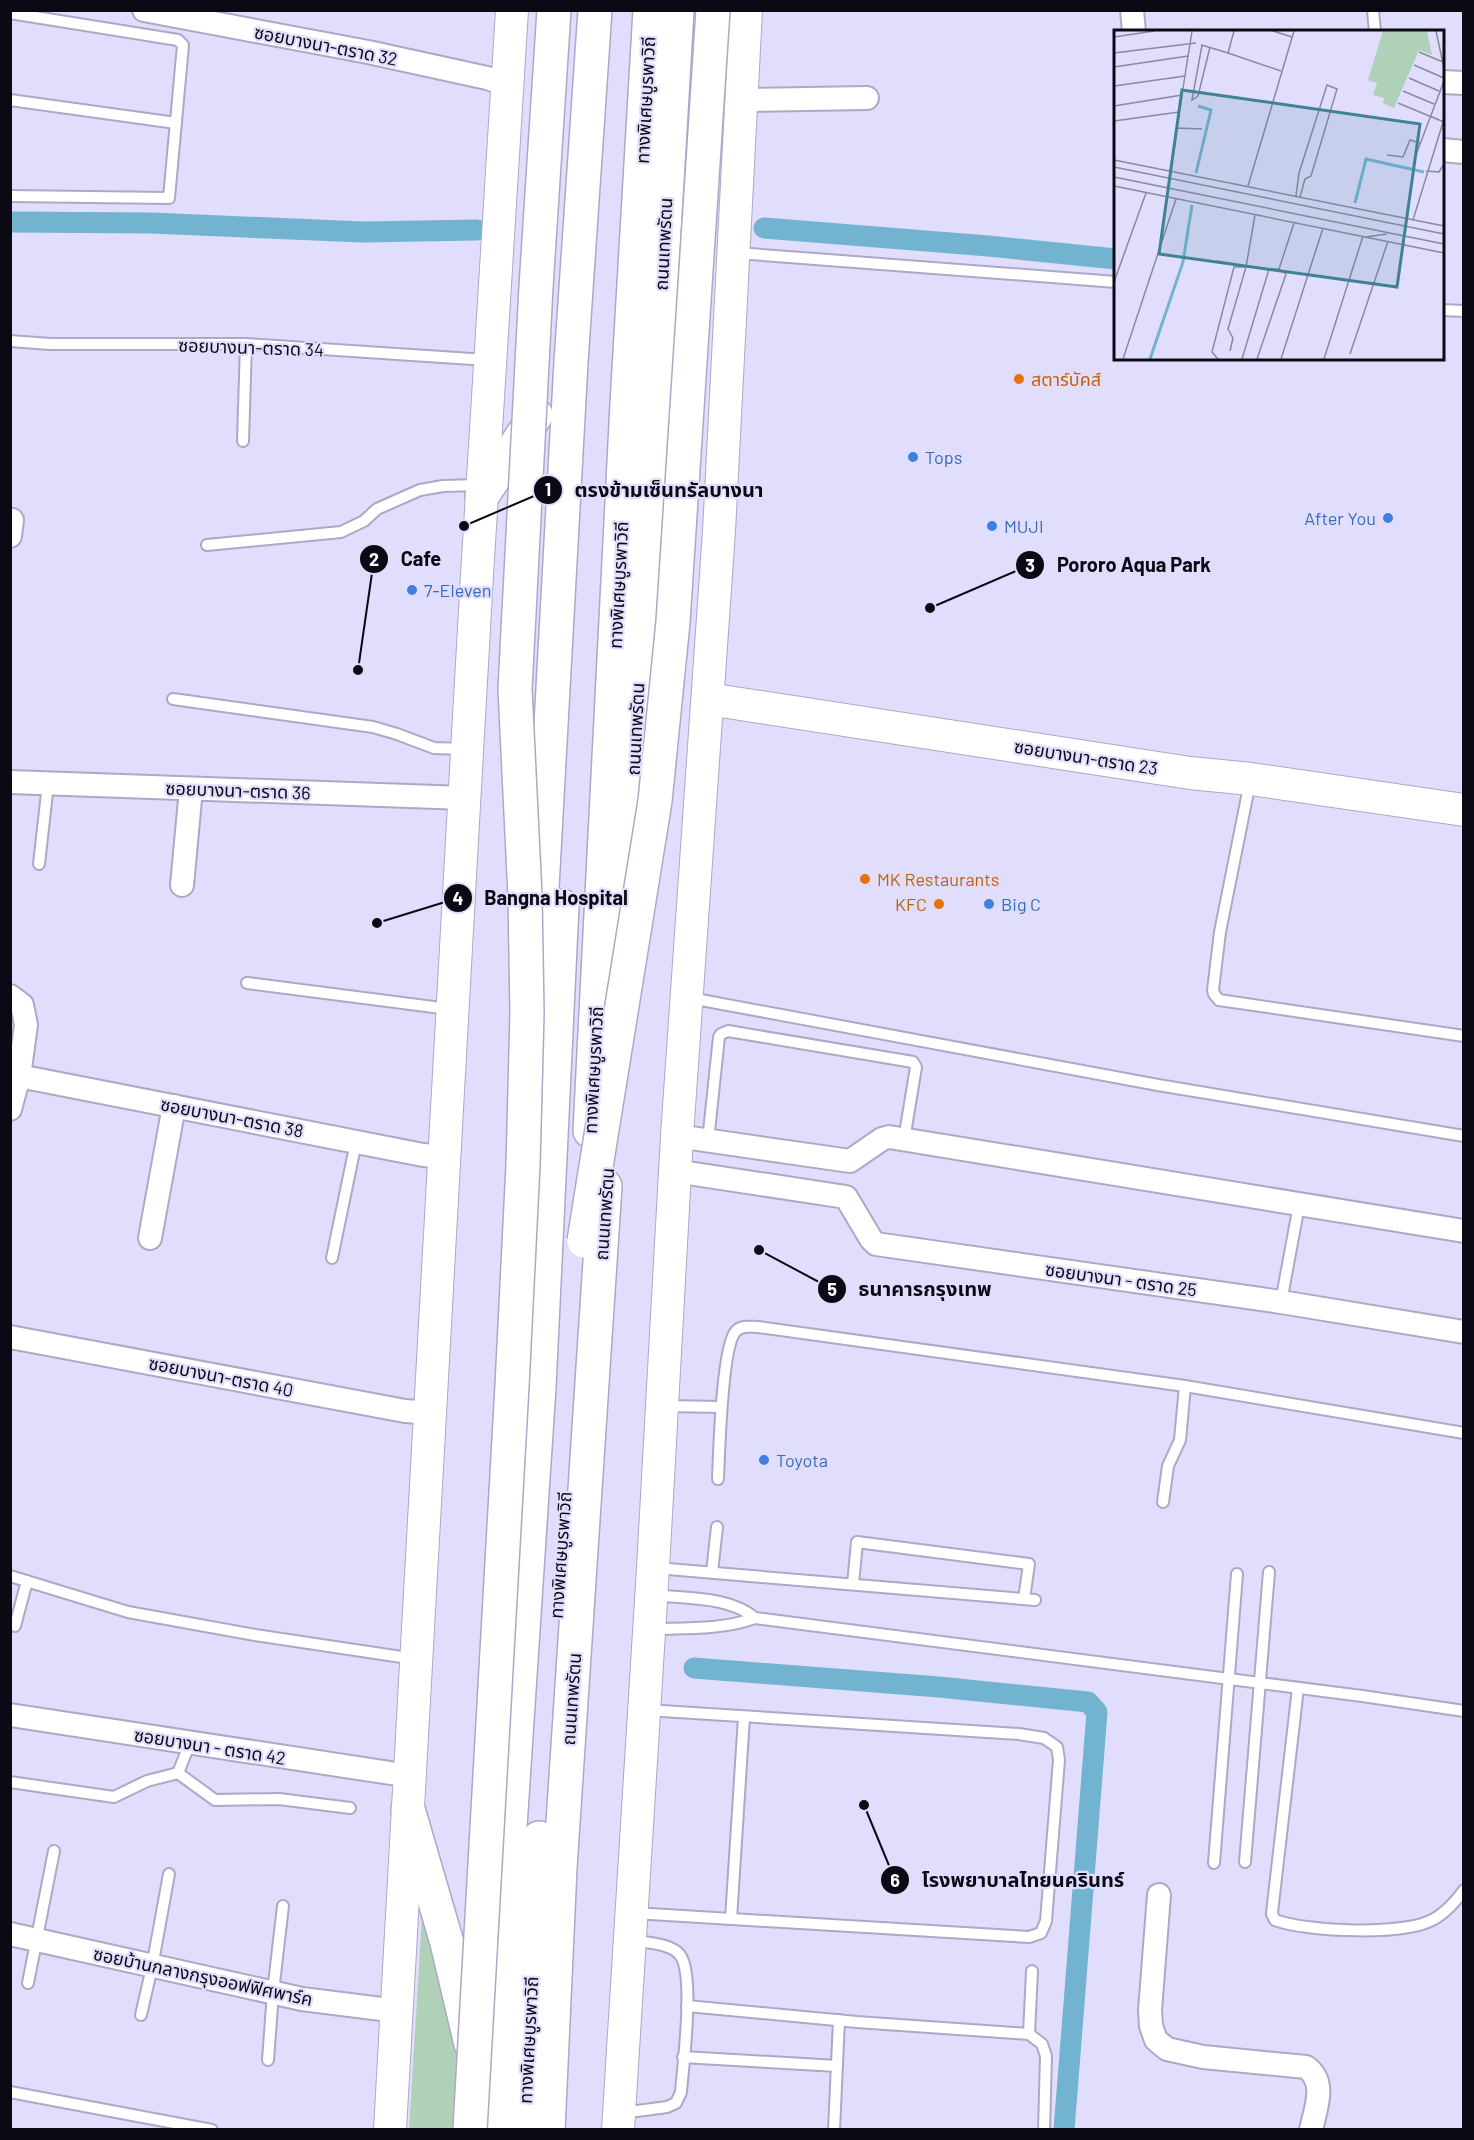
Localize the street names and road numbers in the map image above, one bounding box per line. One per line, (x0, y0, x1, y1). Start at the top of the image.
street label: ซอยบางนา-ตราด 32 (253, 20, 399, 70)
street label: ทางพิเศษบูรพาวิถี (631, 36, 661, 164)
street label: ถนนเทพรัตน (650, 197, 676, 291)
street label: ซอยบางนา-ตราด 34 (178, 333, 324, 361)
street label: ทางพิเศษบูรพาวิถี (604, 521, 634, 649)
street label: ถนนเทพรัตน (622, 682, 648, 776)
street label: ซอยบางนา-ตราด 23 (1012, 735, 1160, 779)
street label: ซอยบางนา-ตราด 36 (165, 776, 311, 804)
street label: ทางพิเศษบูรพาวิถี (579, 1006, 609, 1134)
street label: ซอยบางนา-ตราด 38 (159, 1092, 305, 1142)
street label: ถนนเทพรัตน (590, 1167, 618, 1261)
street label: ซอยบางนา - ตราด 25 (1044, 1257, 1198, 1301)
street label: ซอยบางนา-ตราด 40 (147, 1351, 295, 1401)
street label: ทางพิเศษบูรพาวิถี (545, 1491, 577, 1620)
street label: ถนนเทพรัตน (557, 1652, 585, 1746)
street label: ซอยบางนา - ตราด 42 (133, 1723, 287, 1769)
street label: ซอยบ้านกลางกรุงออฟฟิศพาร์ค (91, 1942, 315, 2011)
street label: ทางพิเศษบูรพาวิถี (514, 1976, 544, 2104)

